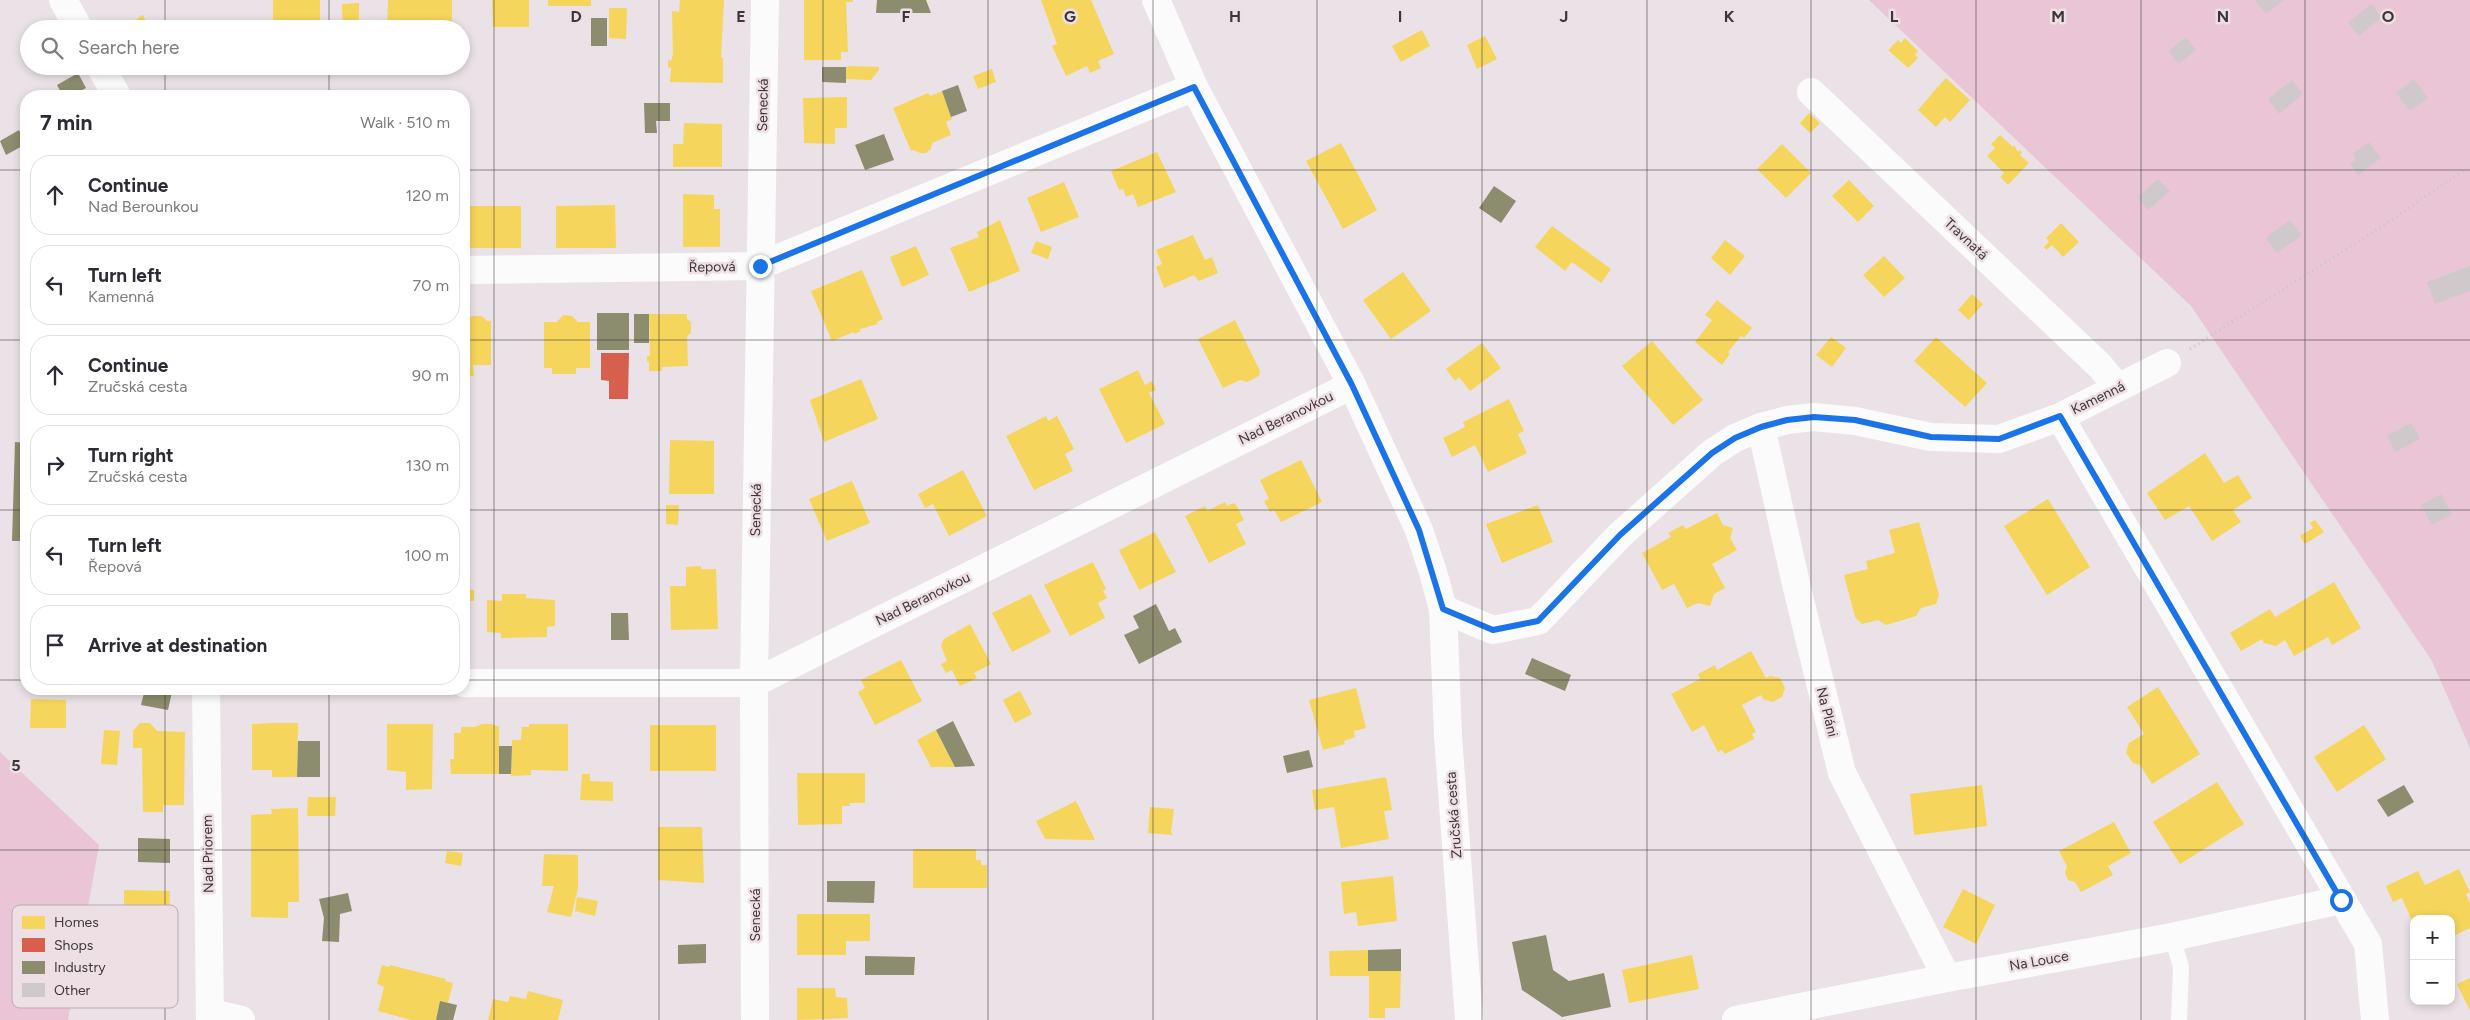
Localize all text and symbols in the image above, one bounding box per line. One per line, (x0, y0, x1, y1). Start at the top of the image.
text: D (570, 7, 582, 26)
text: E (736, 7, 746, 26)
text: F (902, 7, 911, 26)
text: G (1064, 7, 1076, 26)
text: H (1229, 7, 1241, 26)
text: I (1398, 7, 1402, 26)
text: J (1560, 7, 1568, 26)
text: K (1724, 7, 1735, 26)
text: L (1890, 7, 1899, 26)
text: M (2051, 7, 2065, 26)
text: N (2217, 7, 2229, 26)
text: O (2382, 7, 2395, 26)
search box (20, 20, 470, 75)
icon: search (38, 34, 66, 62)
text: Search here (78, 36, 180, 59)
street label: Senecká (754, 78, 772, 132)
text: 7 min (40, 110, 92, 135)
text: Walk · 510 m (360, 113, 450, 132)
text: Continue (88, 174, 168, 197)
icon: ahead (41, 181, 69, 209)
text: 120 m (406, 186, 449, 205)
text: Nad Berounkou (88, 197, 199, 216)
street label: Travnatá (1941, 215, 1991, 263)
route end (749, 255, 772, 278)
street label: Řepová (688, 258, 736, 276)
text: Turn left (88, 264, 162, 287)
icon: left (41, 271, 69, 299)
text: 70 m (413, 276, 449, 295)
text: Kamenná (88, 287, 154, 306)
text: Continue (88, 354, 168, 377)
icon: ahead (41, 361, 69, 389)
text: 90 m (412, 366, 449, 385)
text: Zručská cesta (88, 377, 187, 396)
street label: Kamenná (2068, 378, 2128, 418)
street label: Nad Beranovkou (1236, 388, 1336, 448)
text: Turn right (88, 444, 174, 467)
icon: right (41, 451, 69, 479)
text: 130 m (406, 456, 449, 475)
text: Zručská cesta (88, 467, 187, 486)
street label: Senecká (747, 483, 765, 537)
text: Turn left (88, 534, 162, 557)
icon: left (41, 541, 69, 569)
text: 100 m (404, 546, 449, 565)
text: Řepová (88, 557, 142, 576)
street label: Nad Beranovkou (873, 569, 973, 629)
icon: arrive (41, 631, 69, 659)
text: Arrive at destination (88, 634, 267, 657)
street label: Na Pláni (1813, 685, 1841, 739)
text: 5 (11, 756, 21, 775)
street label: Zručská cesta (1442, 771, 1466, 859)
street label: Nad Priorem (199, 815, 217, 893)
street label: Senecká (747, 888, 764, 942)
route start (2330, 889, 2353, 912)
legend (12, 905, 178, 1008)
text: Homes (54, 914, 99, 931)
map controls (2410, 915, 2455, 1005)
button: + (2410, 915, 2455, 960)
text: Shops (54, 937, 93, 954)
street label: Na Louce (2008, 947, 2070, 975)
text: Industry (54, 959, 106, 976)
button: − (2410, 960, 2455, 1005)
text: Other (54, 982, 91, 999)

